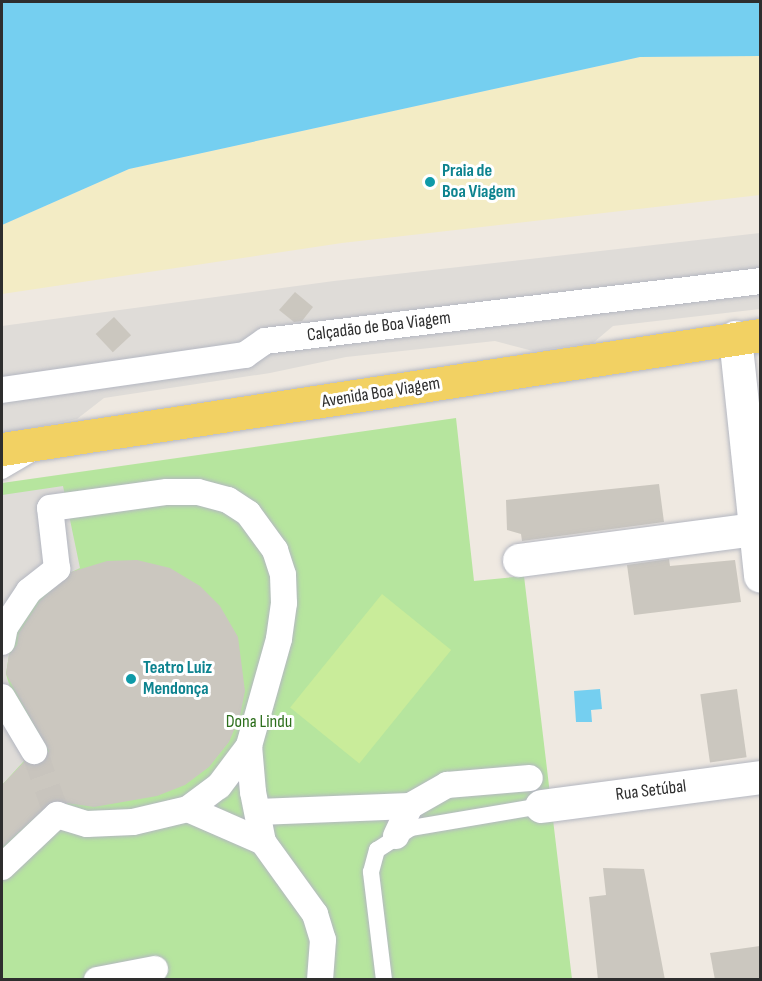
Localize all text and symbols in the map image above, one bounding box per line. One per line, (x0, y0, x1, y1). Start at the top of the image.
place label: Praia de Boa Viagem (442, 161, 515, 204)
marker: Praia de Boa Viagem (423, 175, 437, 189)
street label: Calçadão de Boa Viagem (306, 307, 452, 347)
street label: Avenida Boa Viagem (320, 373, 442, 413)
place label: Teatro Luiz Mendonça (143, 658, 212, 700)
marker: Teatro Luiz Mendonça (124, 672, 138, 686)
park label: Dona Lindu (226, 711, 292, 733)
street label: Rua Setúbal (614, 776, 688, 806)

